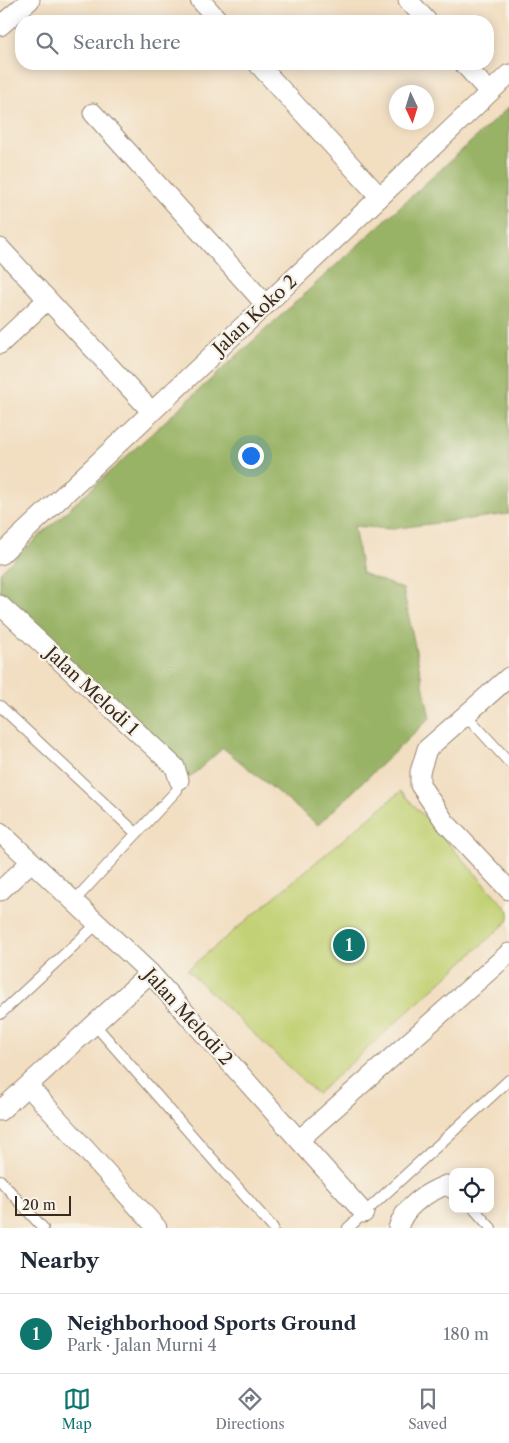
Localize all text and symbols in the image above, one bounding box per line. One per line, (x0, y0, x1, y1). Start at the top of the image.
search box (15, 15, 494, 70)
icon: search (33, 29, 61, 57)
text: Search here (73, 31, 181, 54)
north arrow (389, 85, 434, 130)
street label: Jalan Koko 2 (206, 271, 302, 362)
your location (238, 443, 264, 469)
street label: Jalan Melodi 1 (39, 640, 144, 740)
pin: 1 (333, 926, 365, 964)
street label: Jalan Melodi 2 (137, 962, 237, 1070)
map controls (449, 1168, 494, 1213)
button: locate (449, 1168, 494, 1213)
scale bar (15, 1193, 71, 1216)
text: 20 m (22, 1196, 56, 1214)
text: Nearby (20, 1248, 99, 1273)
text: Neighborhood Sports Ground (67, 1312, 356, 1335)
text: 1 (32, 1324, 40, 1344)
text: 180 m (443, 1324, 489, 1344)
text: Park · Jalan Murni 4 (67, 1335, 217, 1355)
tab: Map (62, 1385, 92, 1433)
tab: Directions (215, 1385, 285, 1433)
tab: Saved (408, 1385, 447, 1433)

